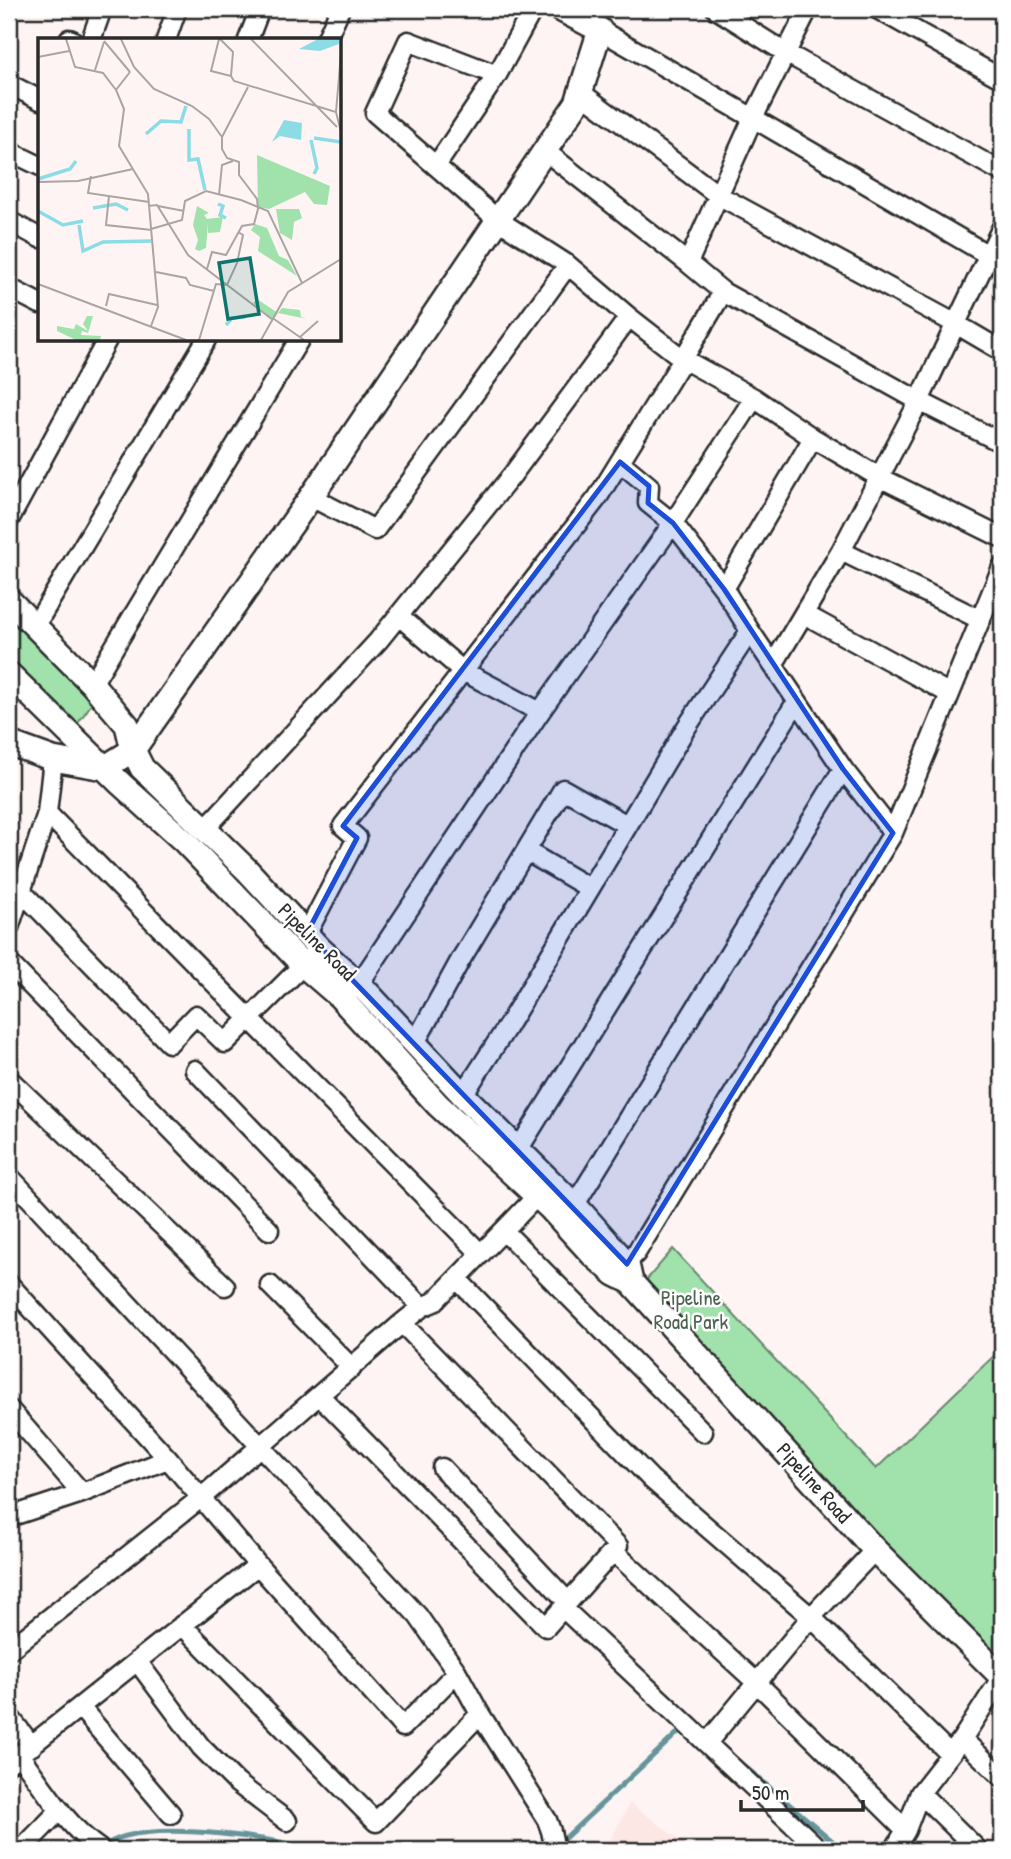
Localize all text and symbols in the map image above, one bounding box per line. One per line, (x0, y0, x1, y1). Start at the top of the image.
inset map (38, 38, 341, 341)
street label: Pipeline Road (272, 896, 363, 987)
park label: Pipeline Road Park (654, 1283, 728, 1336)
street label: Pipeline Road (770, 1436, 858, 1529)
scale bar (741, 1768, 864, 1812)
text: 50 m (752, 1778, 789, 1807)

